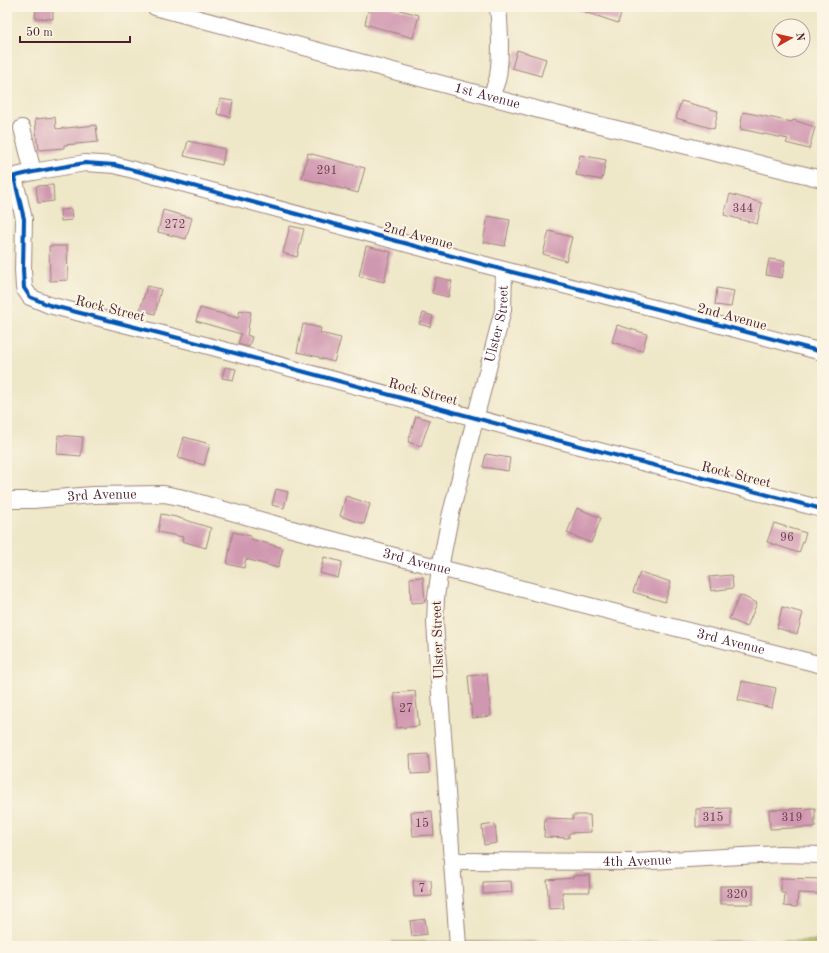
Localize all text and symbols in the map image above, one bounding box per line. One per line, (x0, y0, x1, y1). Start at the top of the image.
scale bar (20, 18, 130, 44)
north arrow (771, 18, 811, 58)
text: 50 m (26, 26, 53, 39)
text: N (793, 32, 806, 42)
street label: 1st Avenue (453, 81, 522, 112)
house number: 291 (317, 165, 337, 177)
house number: 344 (733, 203, 753, 215)
house number: 272 (165, 219, 185, 231)
street label: 2nd Avenue (382, 220, 454, 252)
street label: Ulster Street (483, 285, 511, 364)
street label: Rock Street (74, 294, 146, 324)
street label: 2nd Avenue (696, 301, 768, 333)
street label: Rock Street (387, 376, 459, 408)
street label: Rock Street (700, 460, 772, 490)
street label: 3rd Avenue (66, 487, 137, 504)
house number: 96 (780, 532, 794, 544)
street label: 3rd Avenue (381, 546, 452, 577)
street label: Ulster Street (430, 600, 446, 680)
street label: 3rd Avenue (695, 626, 766, 657)
house number: 27 (399, 703, 413, 715)
house number: 315 (703, 811, 723, 824)
house number: 319 (782, 812, 802, 824)
house number: 15 (415, 817, 429, 830)
street label: 4th Avenue (602, 853, 672, 869)
house number: 7 (419, 883, 425, 895)
house number: 320 (727, 889, 747, 901)

